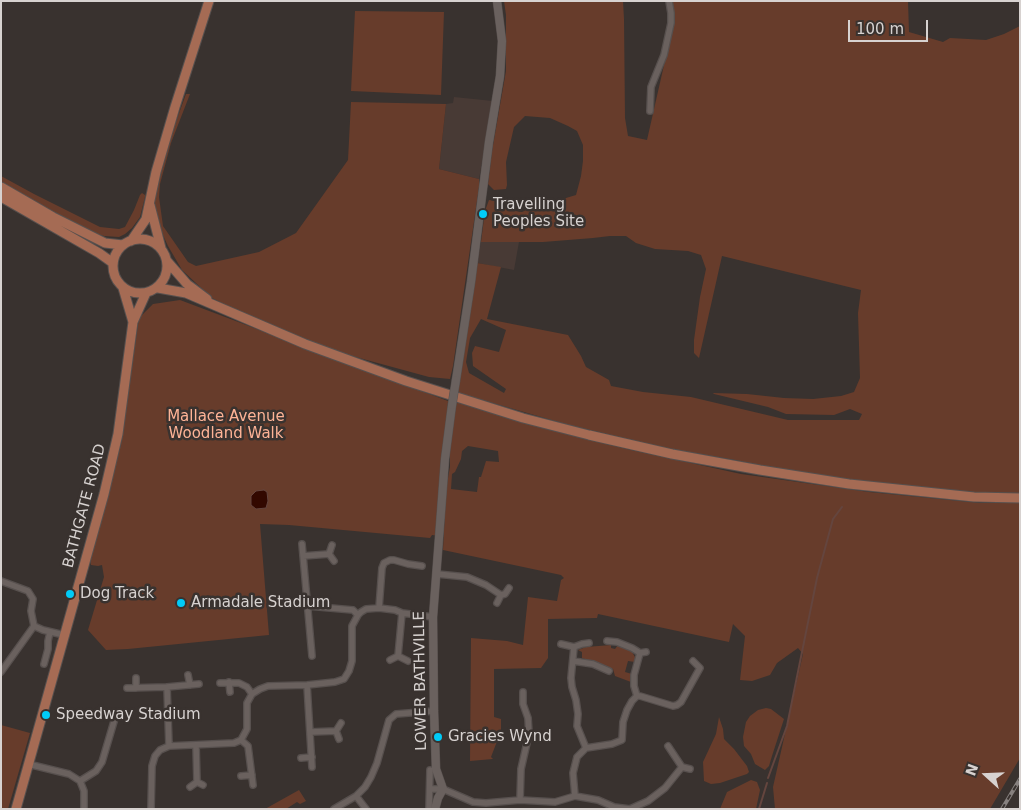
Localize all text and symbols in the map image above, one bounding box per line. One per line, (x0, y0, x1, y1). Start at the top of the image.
scale bar (851, 10, 931, 42)
text: 100 m (856, 20, 904, 38)
place label: Travelling Peoples Site (493, 196, 584, 231)
marker: Travelling Peoples Site (477, 208, 489, 220)
park label: Mallace Avenue Woodland Walk (167, 408, 285, 443)
street label: BATHGATE ROAD (60, 442, 110, 570)
place label: Dog Track (80, 585, 154, 603)
marker: Dog Track (64, 588, 76, 600)
place label: Armadale Stadium (191, 594, 330, 612)
marker: Armadale Stadium (175, 597, 187, 609)
street label: LOWER BATHVILLE (411, 611, 431, 751)
place label: Speedway Stadium (56, 706, 201, 724)
marker: Speedway Stadium (40, 709, 52, 721)
place label: Gracies Wynd (448, 728, 552, 746)
marker: Gracies Wynd (432, 731, 444, 743)
north arrow (961, 750, 1011, 800)
text: N (962, 762, 981, 778)

